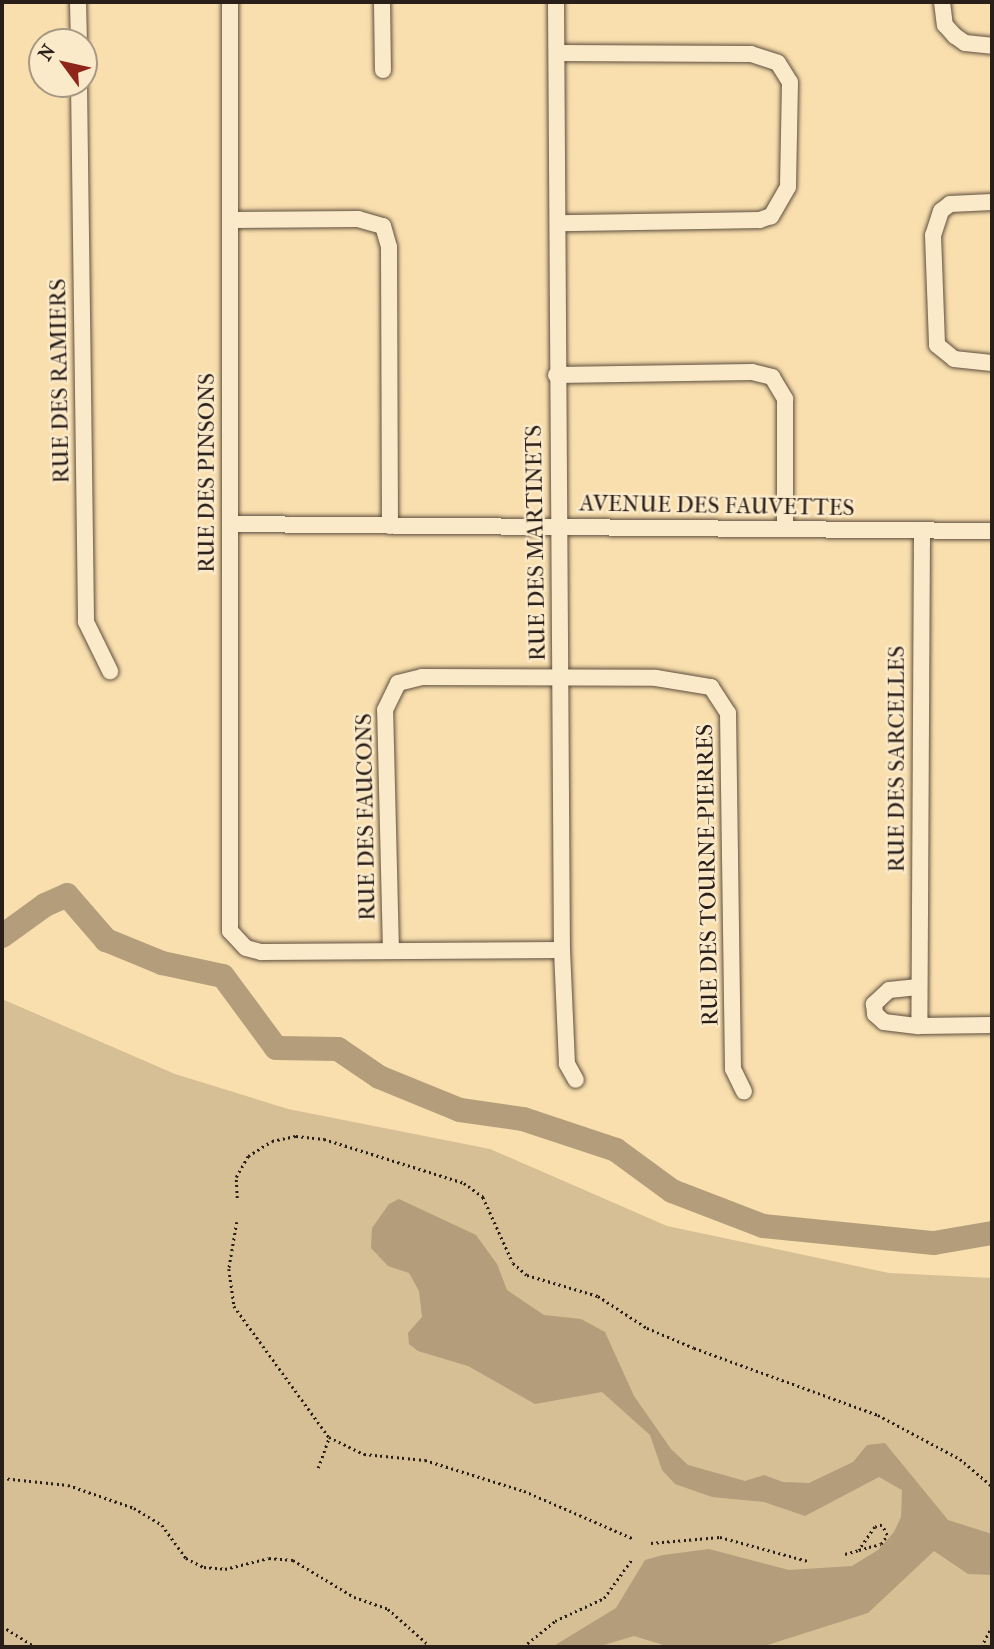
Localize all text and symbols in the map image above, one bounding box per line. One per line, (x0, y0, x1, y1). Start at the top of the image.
north arrow (28, 28, 98, 98)
text: N (34, 41, 60, 65)
street label: RUE DES RAMIERS (44, 278, 76, 484)
street label: RUE DES PINSONS (193, 373, 221, 573)
street label: RUE DES MARTINETS (520, 425, 552, 661)
street label: AVENUE DES FAUVETTES (579, 490, 855, 522)
street label: RUE DES SARCELLES (883, 646, 911, 872)
street label: RUE DES FAUCONS (350, 713, 382, 921)
street label: RUE DES TOURNE-PIERRES (692, 724, 724, 1026)

